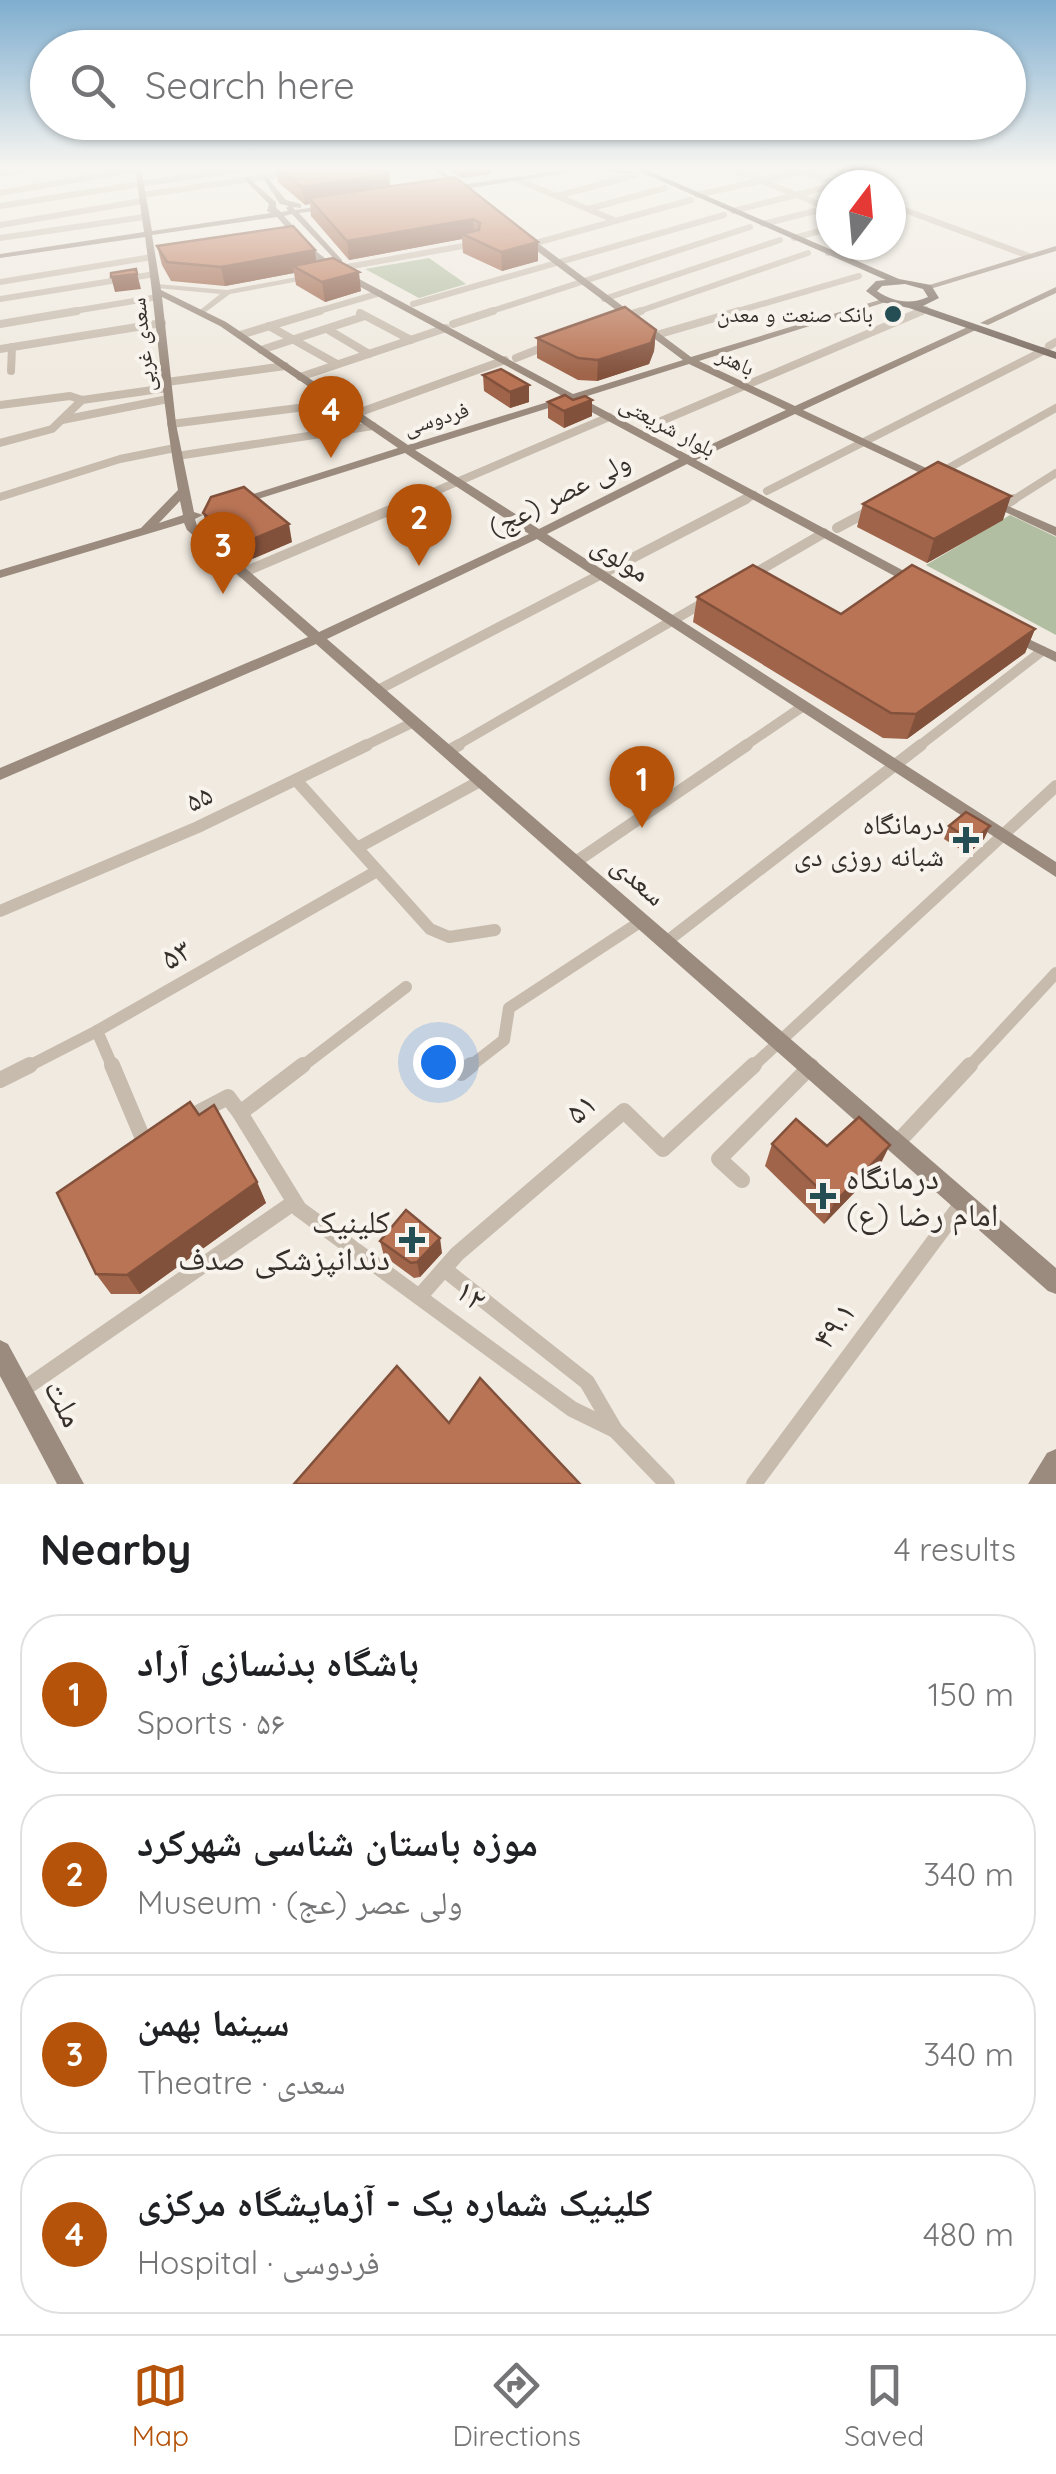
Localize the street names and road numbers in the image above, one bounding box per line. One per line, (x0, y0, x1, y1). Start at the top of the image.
street label: سعدی غربی (123, 296, 161, 394)
street label: باهنر (712, 340, 759, 382)
street label: بلوار شریعتی (615, 389, 721, 463)
street label: فردوسی (400, 395, 472, 441)
street label: ولی عصر (عج) (482, 443, 636, 545)
street label: مولوی (586, 526, 657, 589)
street label: ۵۵ (180, 776, 218, 819)
street label: سعدی (605, 846, 674, 913)
street label: ۵۳ (153, 929, 198, 978)
street label: ۵۱ (556, 1083, 604, 1132)
street label: ۱۲ (448, 1270, 495, 1319)
street label: ۴۹.۱ (803, 1293, 864, 1356)
street label: ملت (36, 1372, 94, 1433)

